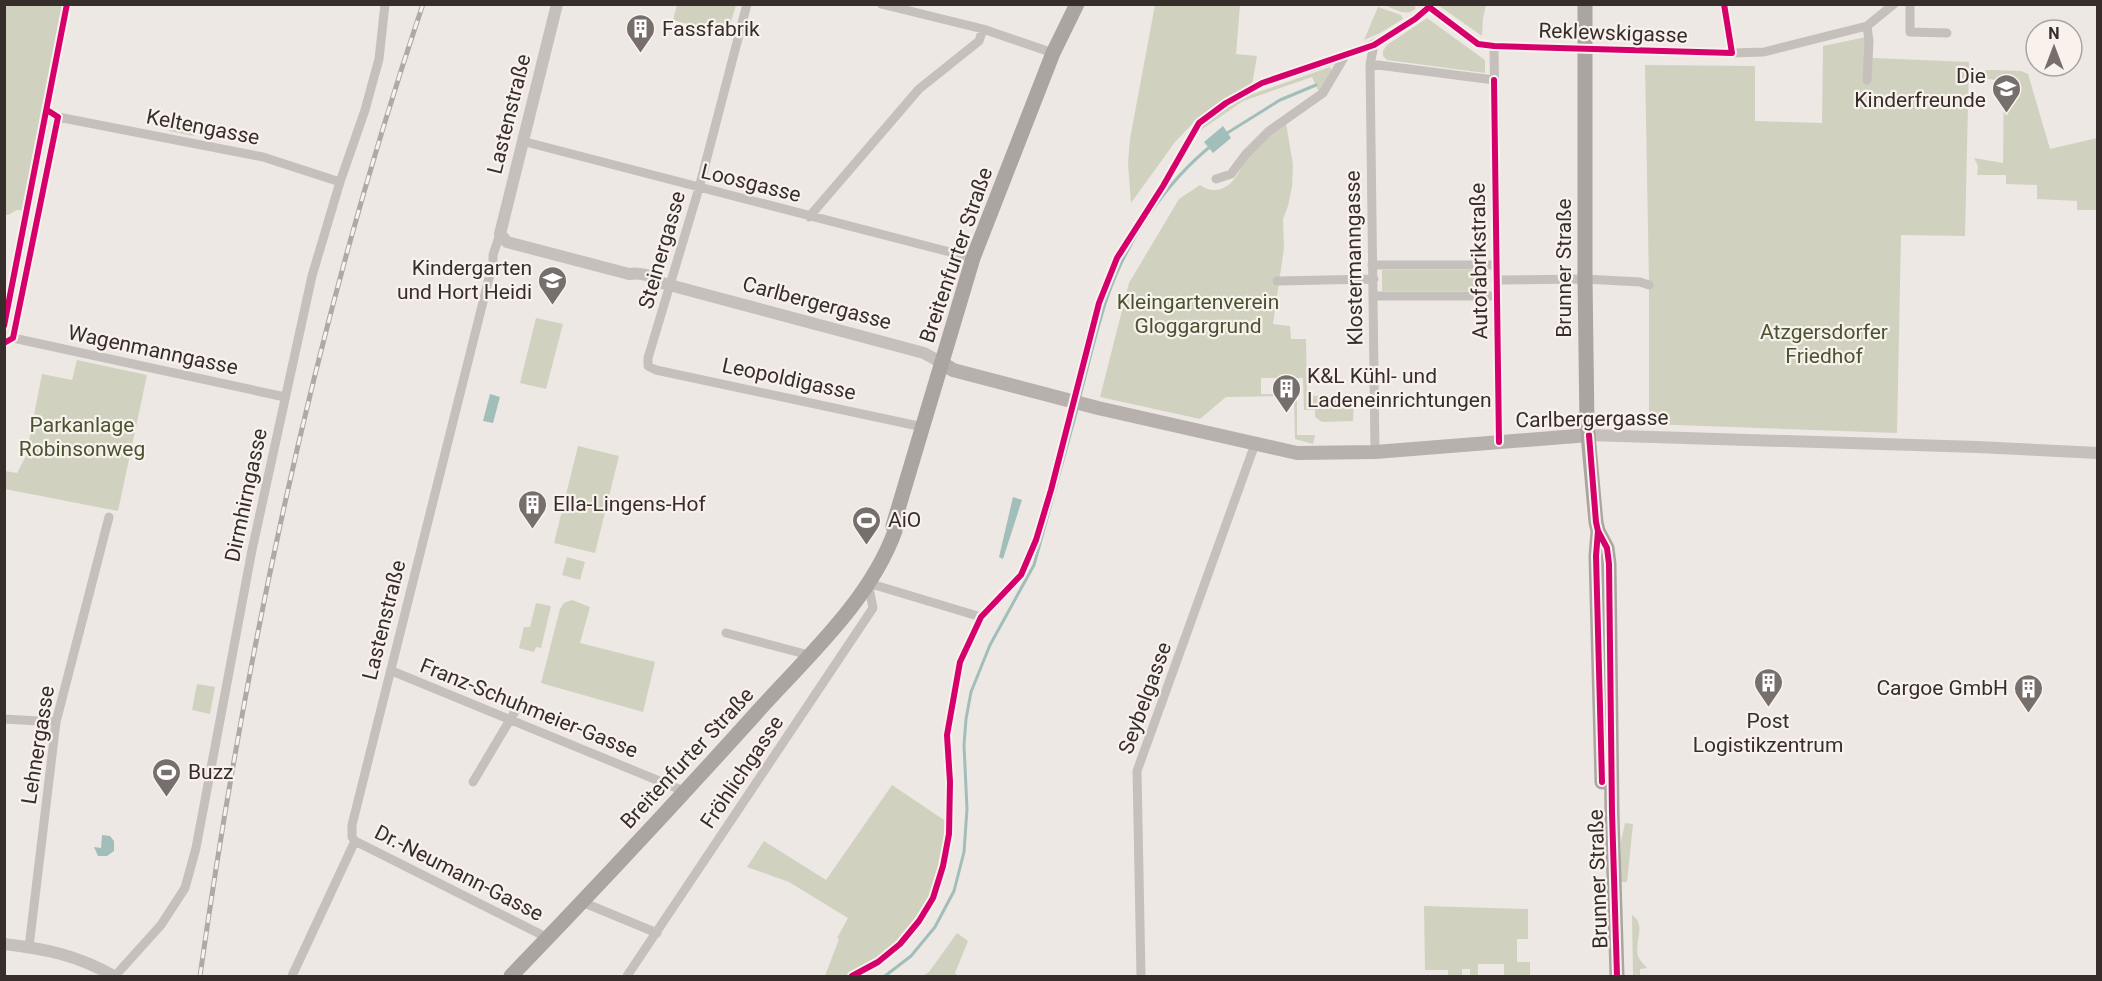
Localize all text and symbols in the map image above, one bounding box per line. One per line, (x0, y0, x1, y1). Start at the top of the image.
building icon: Fassfabrik (625, 13, 657, 55)
place label: Fassfabrik (662, 17, 760, 41)
street label: Reklewskigasse (1538, 18, 1688, 48)
north arrow (2024, 18, 2084, 78)
text: N (2048, 24, 2060, 43)
street label: Lastenstraße (483, 52, 535, 176)
place label: Die Kinderfreunde (1854, 64, 1986, 112)
school or university icon: Die Kinderfreunde (1991, 72, 2023, 114)
street label: Keltengasse (144, 104, 262, 150)
street label: Loosgasse (699, 159, 803, 207)
street label: Breitenfurter Straße (915, 164, 997, 346)
street label: Klostermanngasse (1340, 170, 1368, 346)
street label: Autofabrikstraße (1466, 182, 1492, 340)
street label: Steinergasse (634, 188, 690, 312)
street label: Brunner Straße (1552, 198, 1576, 338)
place label: Kindergarten und Hort Heidi (397, 256, 532, 304)
school or university icon: Kindergarten und Hort Heidi (537, 264, 569, 306)
street label: Carlbergergasse (740, 272, 894, 334)
park label: Kleingartenverein Gloggargrund (1117, 290, 1279, 338)
street label: Wagenmanngasse (66, 320, 240, 380)
park label: Atzgersdorfer Friedhof (1760, 320, 1888, 368)
street label: Leopoldigasse (720, 353, 858, 405)
place label: K&L Kühl- und Ladeneinrichtungen (1307, 364, 1492, 412)
building icon: K&L Kühl- und Ladeneinrichtungen (1270, 372, 1302, 414)
street label: Carlbergergasse (1515, 406, 1669, 432)
park label: Parkanlage Robinsonweg (19, 413, 145, 461)
street label: Dirmhirngasse (220, 426, 272, 564)
building icon: Ella-Lingens-Hof (516, 488, 548, 530)
place label: Ella-Lingens-Hof (553, 492, 707, 516)
sports icon: AiO (851, 504, 883, 546)
place label: AiO (888, 508, 921, 532)
street label: Lastenstraße (358, 558, 410, 682)
street label: Seybelgasse (1114, 639, 1176, 757)
street label: Franz-Schuhmeier-Gasse (417, 653, 641, 763)
building icon: Post Logistikzentrum (1752, 666, 1784, 708)
building icon: Cargoe GmbH (2013, 672, 2045, 714)
place label: Cargoe GmbH (1876, 676, 2008, 700)
street label: Breitenfurter Straße (616, 683, 758, 833)
street label: Lehnergasse (17, 684, 59, 806)
place label: Post Logistikzentrum (1693, 709, 1843, 757)
street label: Fröhlichgasse (696, 711, 788, 833)
sports icon: Buzz (151, 756, 183, 798)
place label: Buzz (188, 760, 234, 784)
street label: Brunner Straße (1584, 809, 1612, 949)
street label: Dr.-Neumann-Gasse (371, 820, 547, 926)

